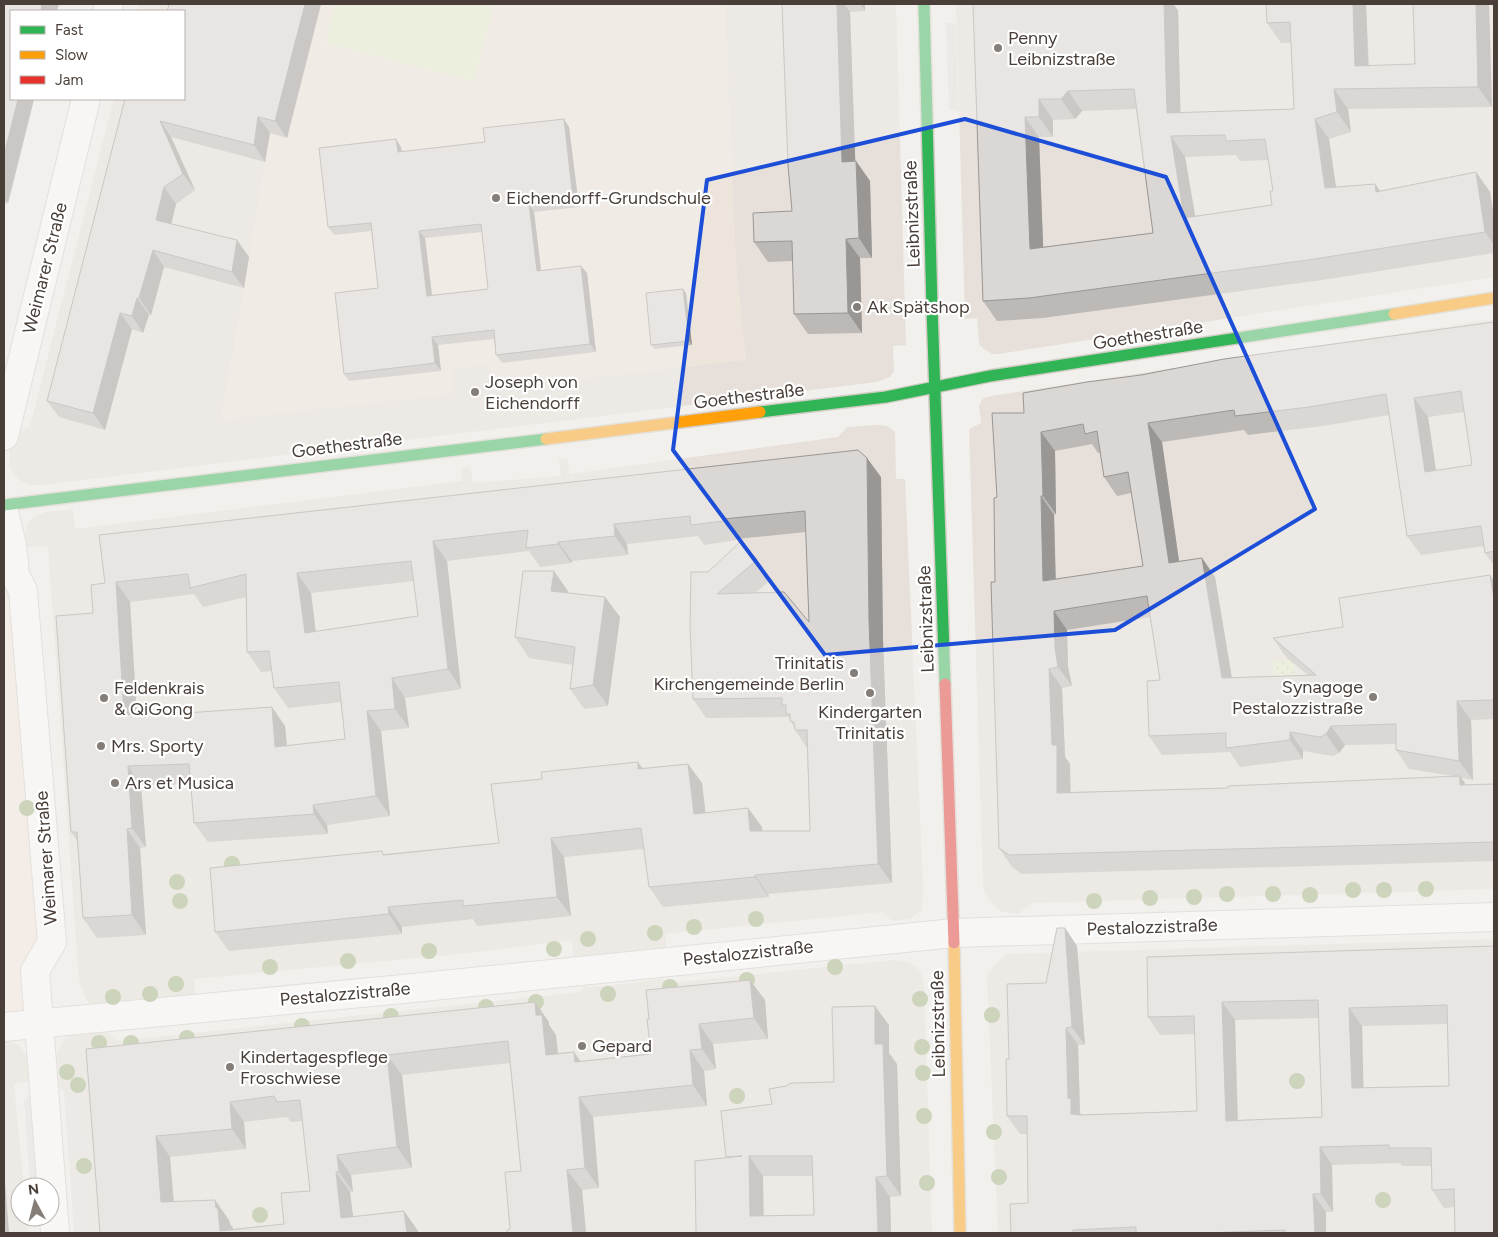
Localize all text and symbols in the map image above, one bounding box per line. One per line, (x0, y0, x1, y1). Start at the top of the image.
legend (10, 10, 185, 100)
text: Fast (55, 21, 84, 39)
place label: Penny Leibnizstraße (1008, 27, 1116, 70)
marker: Penny Leibnizstraße (992, 42, 1004, 54)
text: Slow (55, 46, 88, 64)
text: Jam (55, 71, 83, 89)
street label: Leibnizstraße (899, 160, 925, 268)
place label: Eichendorff-Grundschule (506, 187, 711, 209)
marker: Eichendorff-Grundschule (490, 192, 502, 204)
street label: Weimarer Straße (18, 200, 72, 336)
place label: Ak Spätshop (867, 296, 970, 318)
marker: Ak Spätshop (851, 301, 863, 313)
street label: Goethestraße (1091, 315, 1205, 355)
place label: Joseph von Eichendorff (485, 371, 580, 414)
street label: Goethestraße (693, 378, 806, 414)
marker: Joseph von Eichendorff (469, 386, 481, 398)
street label: Goethestraße (291, 427, 404, 463)
street label: Leibnizstraße (913, 565, 939, 673)
place label: Trinitatis Kirchengemeinde Berlin (653, 652, 844, 695)
marker: Trinitatis Kirchengemeinde Berlin (848, 667, 860, 679)
place label: Synagoge Pestalozzistraße (1232, 676, 1363, 719)
place label: Feldenkrais & QiGong (114, 677, 204, 720)
marker: Kindergarten Trinitatis (864, 687, 876, 699)
marker: Synagoge Pestalozzistraße (1367, 691, 1379, 703)
marker: Feldenkrais & QiGong (98, 692, 110, 704)
place label: Kindergarten Trinitatis (818, 701, 922, 744)
place label: Mrs. Sporty (111, 735, 204, 757)
marker: Mrs. Sporty (95, 740, 107, 752)
place label: Ars et Musica (125, 772, 234, 794)
marker: Ars et Musica (109, 777, 121, 789)
street label: Weimarer Straße (30, 790, 62, 926)
street label: Pestalozzistraße (1086, 914, 1218, 940)
street label: Pestalozzistraße (682, 935, 814, 971)
street label: Leibnizstraße (926, 970, 950, 1078)
street label: Pestalozzistraße (279, 977, 411, 1011)
place label: Gepard (592, 1035, 652, 1057)
marker: Gepard (576, 1040, 588, 1052)
place label: Kindertagespflege Froschwiese (240, 1046, 388, 1089)
marker: Kindertagespflege Froschwiese (224, 1061, 236, 1073)
north arrow (10, 1177, 60, 1227)
text: N (27, 1180, 40, 1199)

